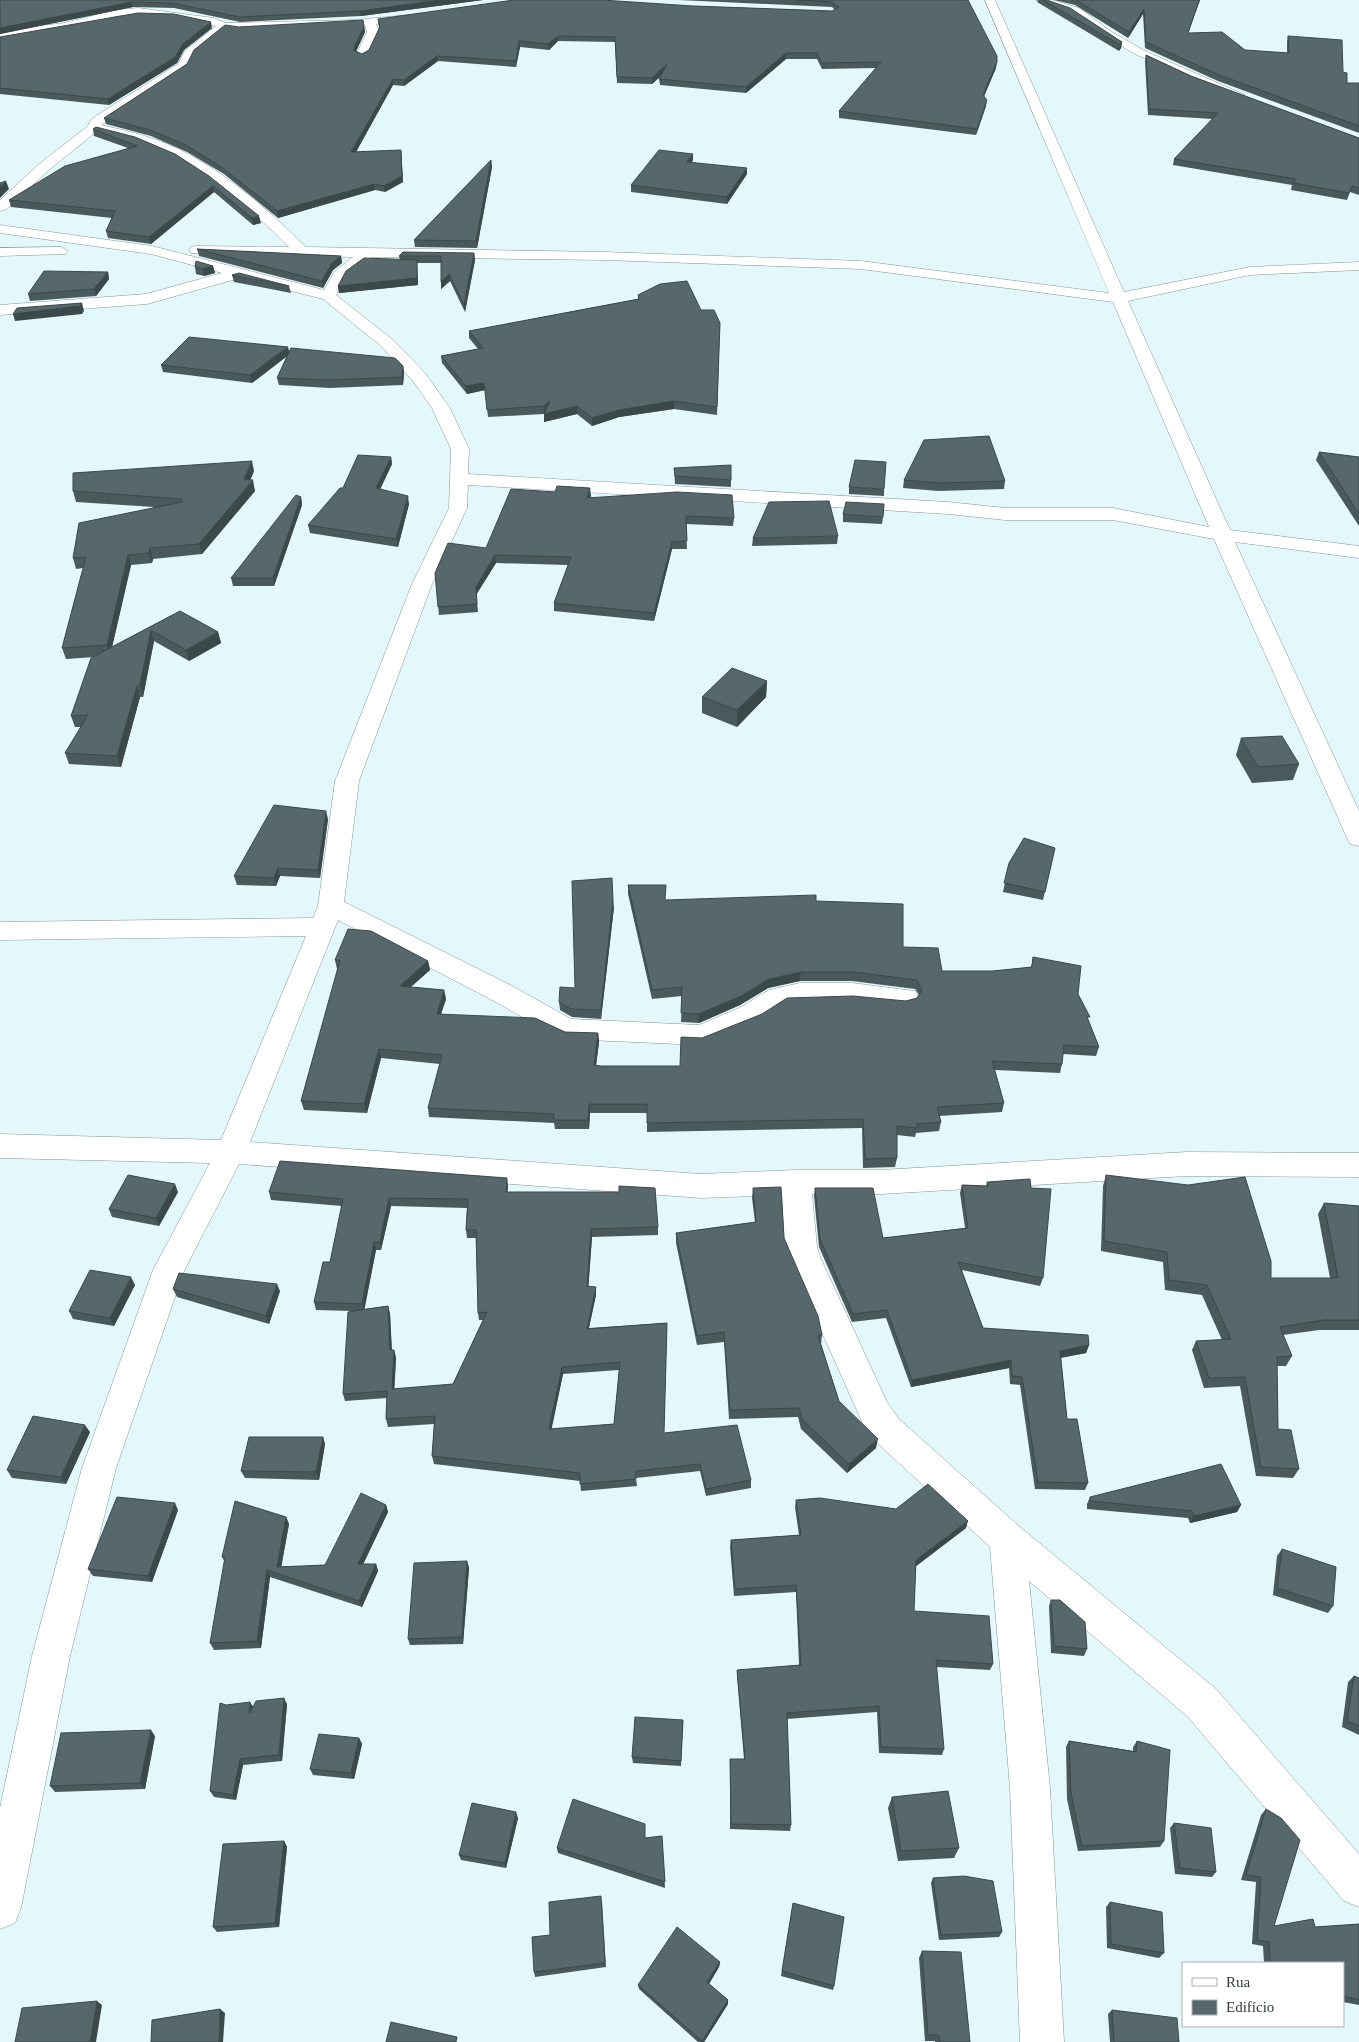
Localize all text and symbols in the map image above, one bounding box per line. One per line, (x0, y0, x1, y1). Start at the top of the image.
legend (1182, 1962, 1344, 2027)
text: Rua (1226, 1974, 1251, 1990)
text: Edifício (1226, 1999, 1274, 2015)

